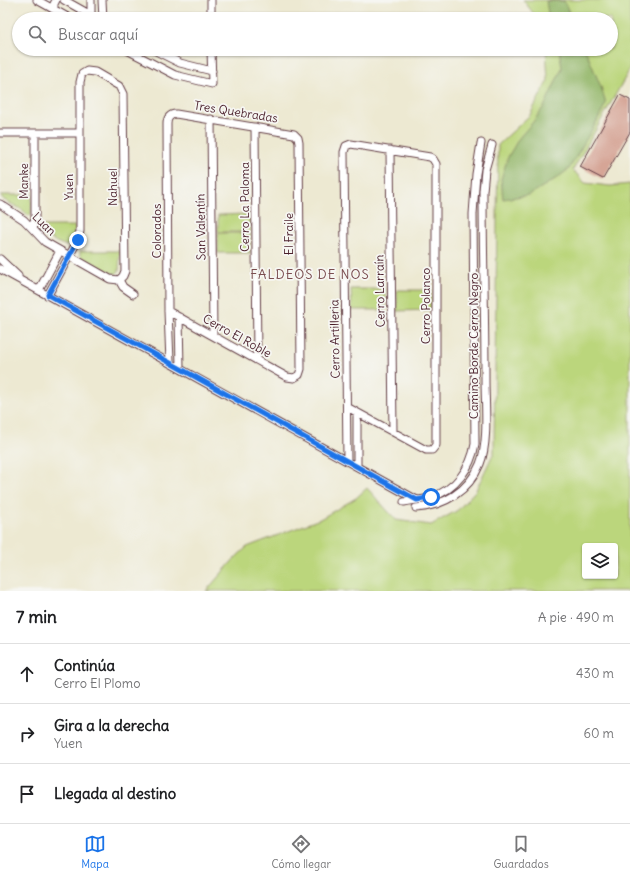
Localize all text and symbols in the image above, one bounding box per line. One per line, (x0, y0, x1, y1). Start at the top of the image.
search box (12, 12, 618, 56)
icon: search (26, 23, 48, 45)
text: Buscar aquí (58, 25, 138, 44)
street label: Tres Quebradas (193, 97, 279, 126)
street label: Cerro La Paloma (237, 162, 252, 252)
street label: Manke (16, 163, 31, 199)
street label: Nahuel (105, 168, 120, 206)
street label: Yuen (61, 174, 76, 200)
street label: San Valentín (192, 193, 209, 261)
street label: Colorados (149, 204, 164, 258)
street label: Luan (29, 209, 59, 238)
street label: El Fraile (281, 213, 296, 255)
route end (69, 231, 87, 249)
street label: Cerro Larraín (371, 254, 388, 328)
district label: FALDEOS DE NOS (250, 266, 370, 283)
street label: Cerro Polanco (418, 268, 433, 344)
street label: Camino Borde Cerro Negro (466, 273, 481, 419)
street label: Cerro Artilleria (326, 299, 343, 379)
street label: Cerro El Roble (200, 311, 274, 361)
route start (422, 488, 440, 506)
map controls (582, 543, 618, 579)
button: layers (582, 543, 618, 579)
text: 7 min (16, 606, 57, 628)
text: A pie · 490 m (538, 609, 614, 626)
text: Continúa (54, 656, 115, 675)
icon: ahead (16, 663, 38, 685)
text: 430 m (576, 665, 614, 682)
text: Cerro El Plomo (54, 675, 141, 692)
text: Gira a la derecha (54, 716, 169, 735)
icon: right (16, 723, 38, 745)
text: 60 m (583, 725, 614, 742)
text: Yuen (54, 735, 83, 752)
icon: arrive (16, 783, 38, 805)
text: Llegada al destino (54, 784, 176, 803)
tab: Mapa (81, 833, 109, 871)
tab: Cómo llegar (271, 833, 331, 871)
tab: Guardados (493, 833, 549, 871)

